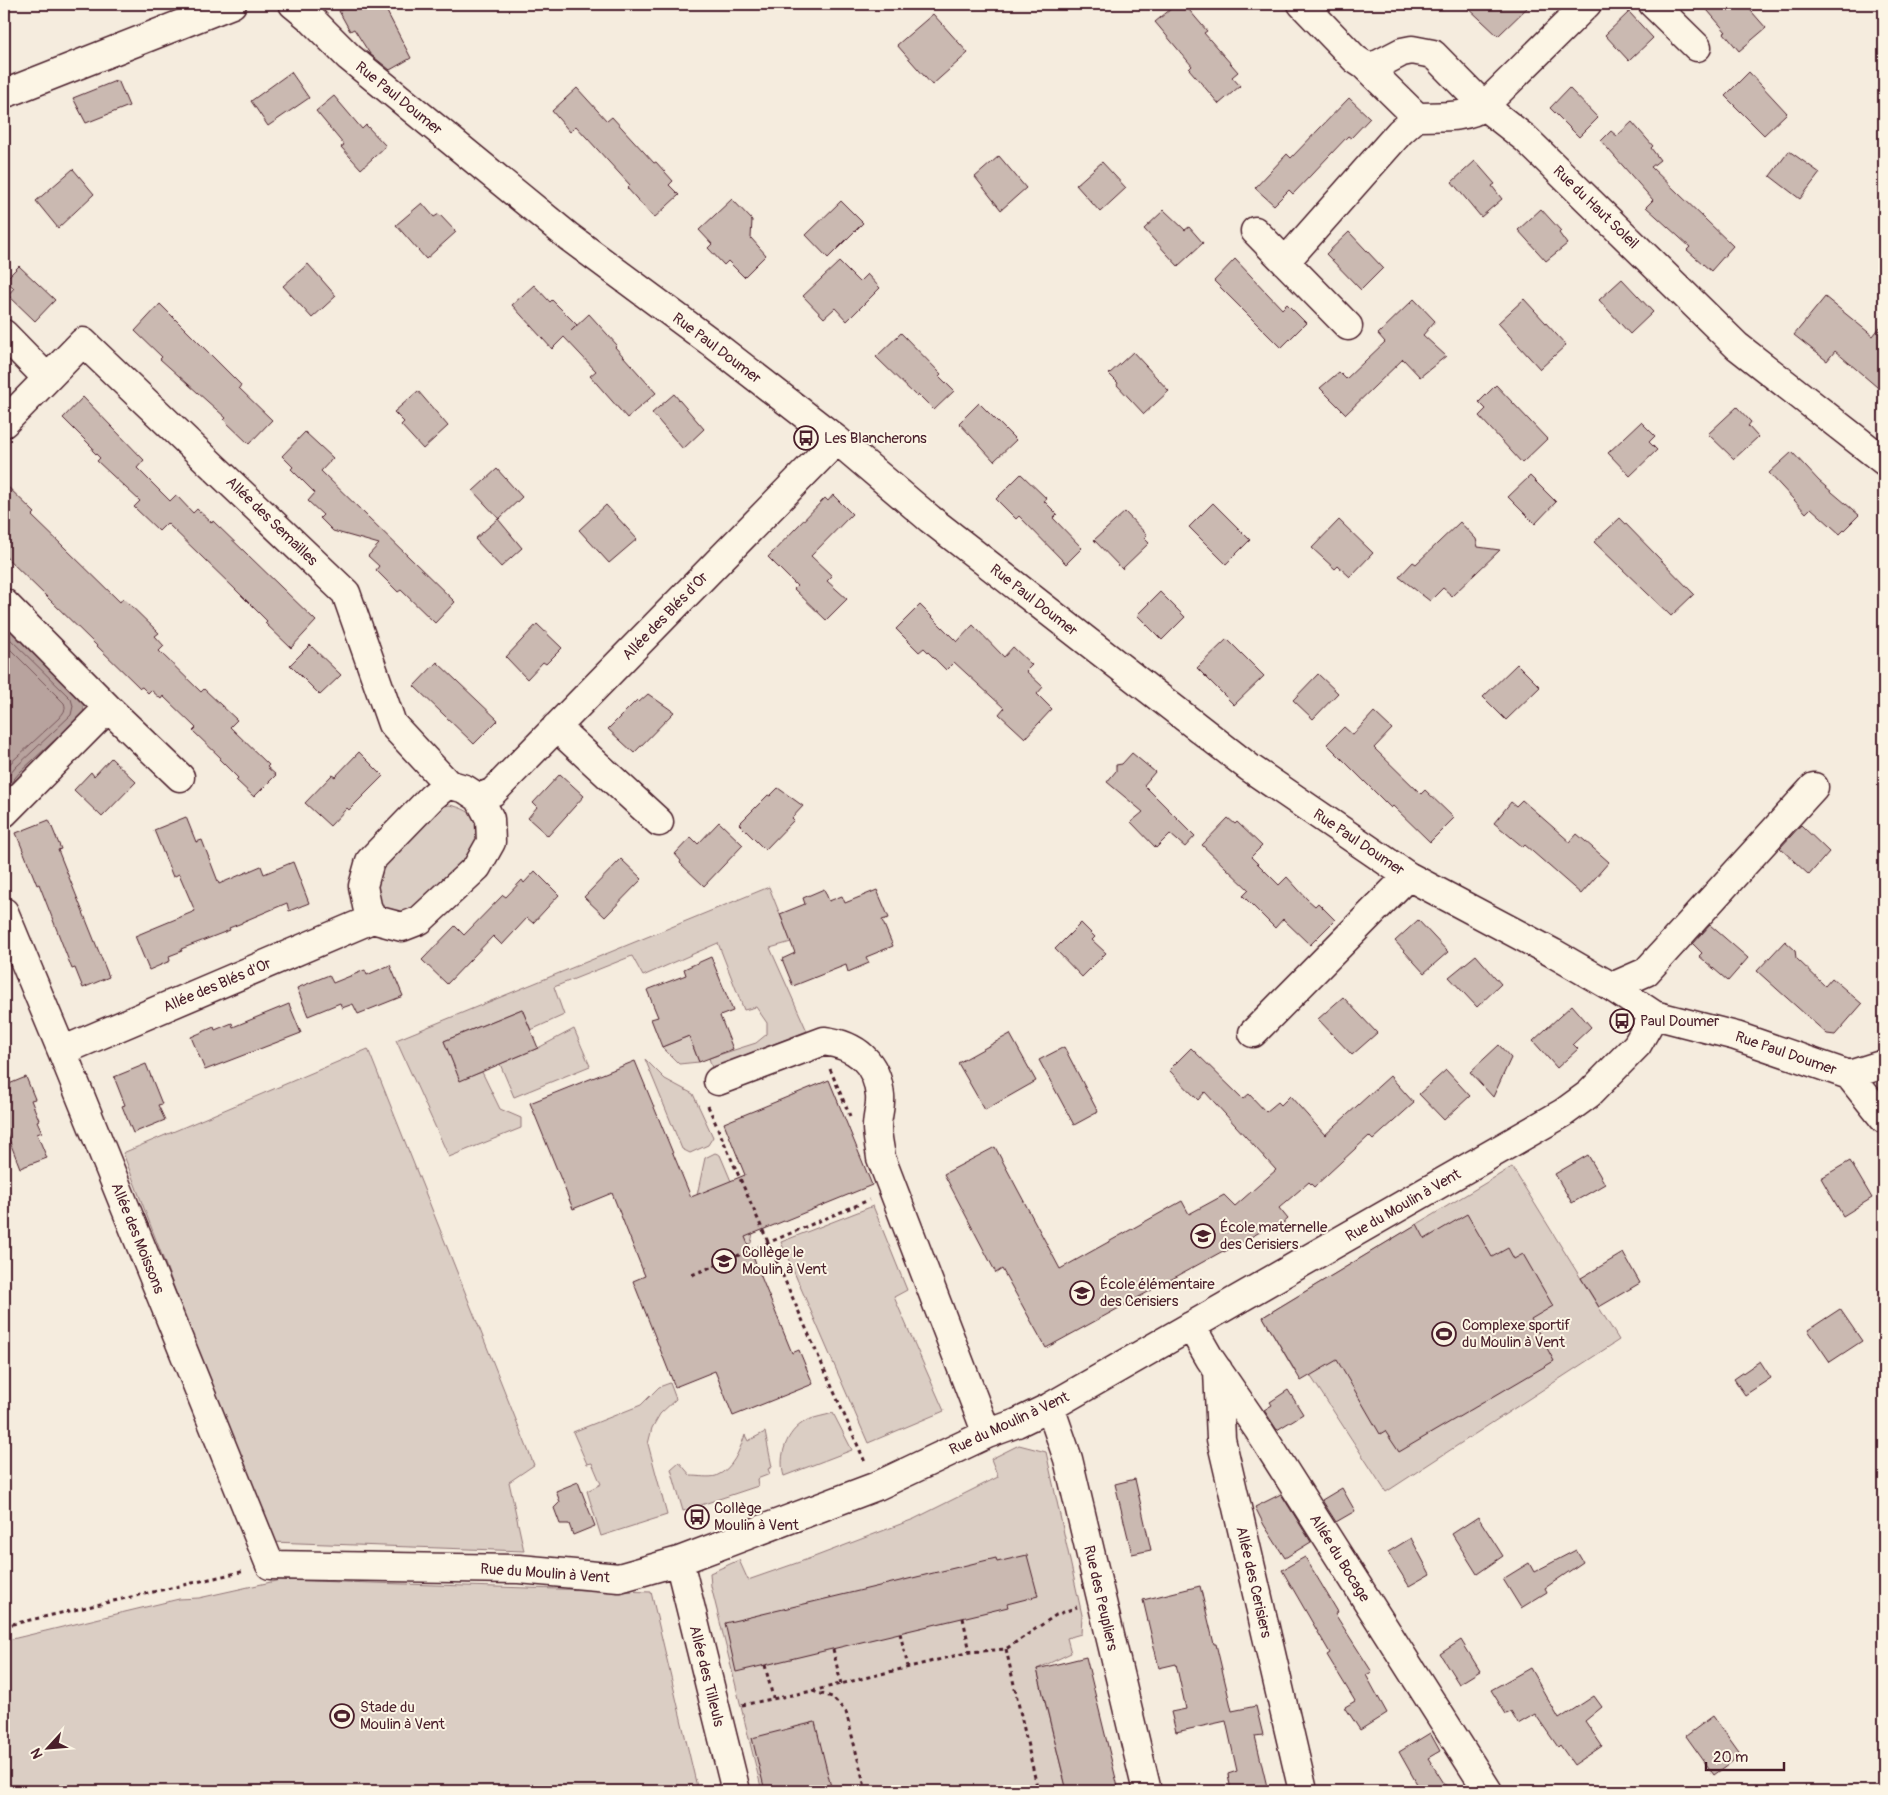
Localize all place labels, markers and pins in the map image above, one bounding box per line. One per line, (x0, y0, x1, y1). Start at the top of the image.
bus stop icon: Les Blancherons (793, 425, 819, 451)
place label: Les Blancherons (824, 429, 927, 448)
bus stop icon: Paul Doumer (1609, 1008, 1635, 1034)
place label: Paul Doumer (1640, 1012, 1720, 1031)
place label: École maternelle des Cerisiers (1220, 1218, 1328, 1254)
school or university icon: École maternelle des Cerisiers (1190, 1223, 1216, 1249)
place label: Collège le Moulin à Vent (742, 1243, 828, 1279)
school or university icon: Collège le Moulin à Vent (711, 1248, 737, 1274)
place label: École élémentaire des Cerisiers (1100, 1275, 1215, 1311)
school or university icon: École élémentaire des Cerisiers (1069, 1280, 1095, 1306)
place label: Complexe sportif du Moulin à Vent (1462, 1316, 1570, 1352)
sports icon: Complexe sportif du Moulin à Vent (1431, 1321, 1457, 1347)
place label: Collège Moulin à Vent (714, 1499, 800, 1535)
bus stop icon: Collège Moulin à Vent (684, 1504, 710, 1530)
place label: Stade du Moulin à Vent (360, 1698, 446, 1734)
sports icon: Stade du Moulin à Vent (329, 1703, 355, 1729)

